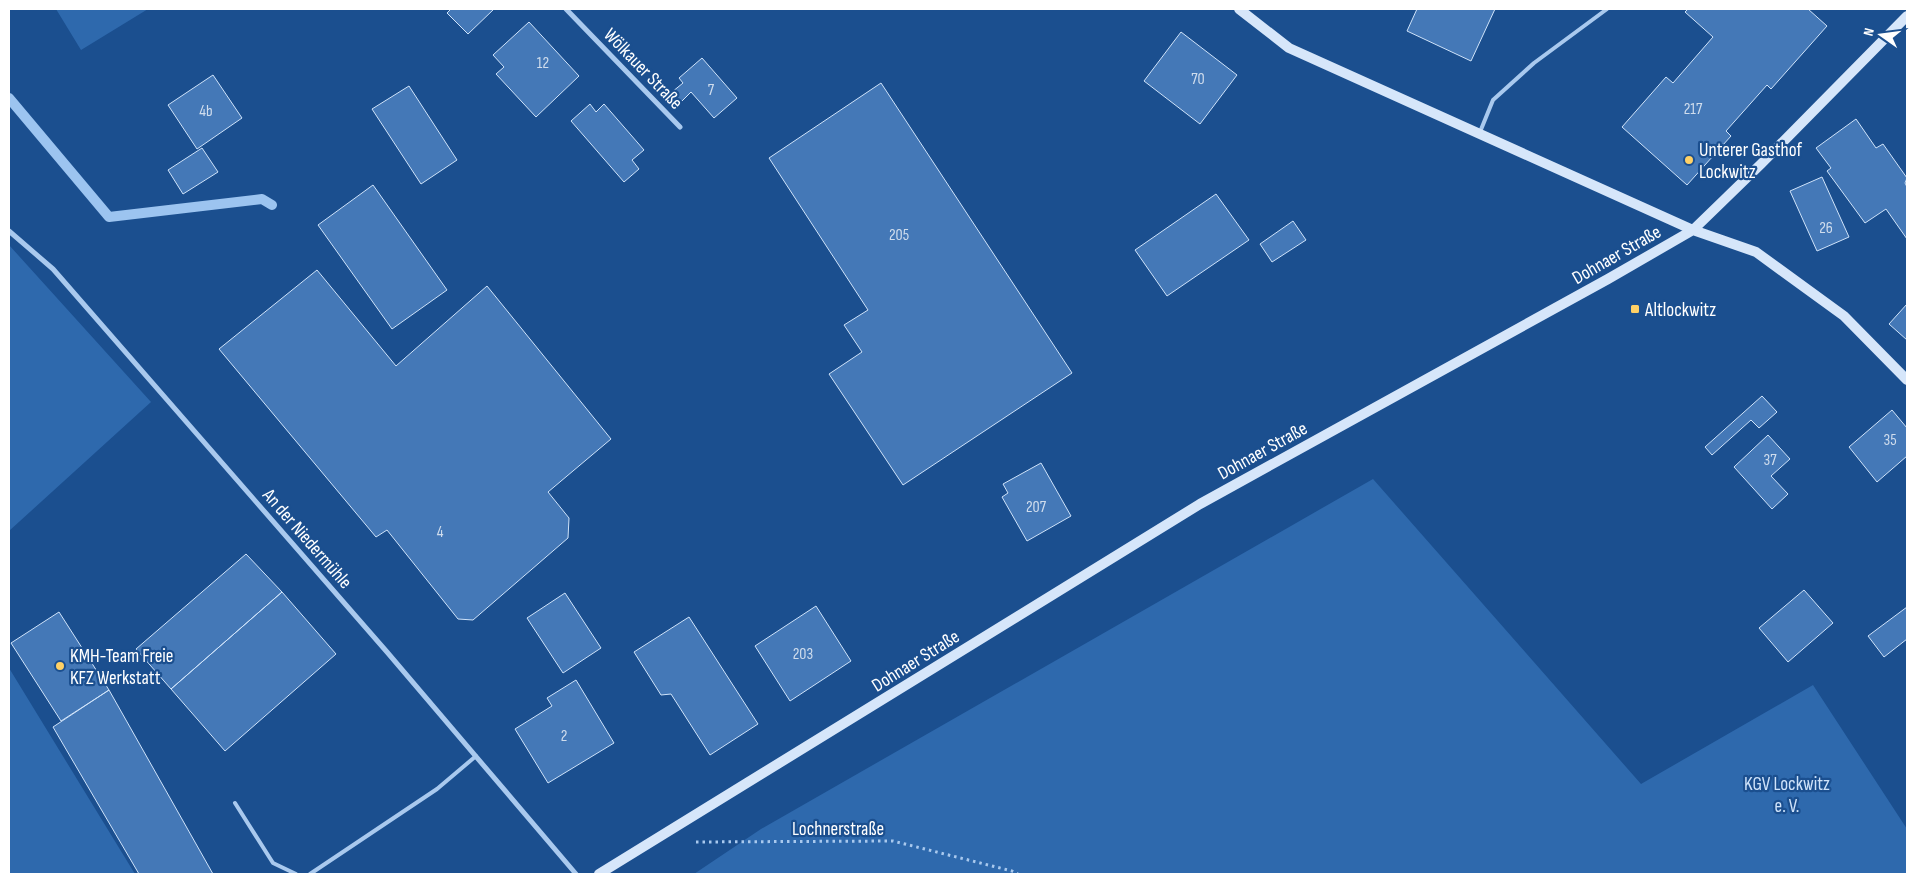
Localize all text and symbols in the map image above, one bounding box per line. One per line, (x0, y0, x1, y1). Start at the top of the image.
north arrow (1856, 10, 1906, 60)
street label: Wölkauer Straße (598, 24, 687, 114)
text: N (1860, 26, 1878, 38)
house number: 12 (537, 54, 549, 73)
house number: 70 (1191, 70, 1205, 89)
house number: 7 (708, 81, 715, 100)
house number: 217 (1684, 100, 1703, 119)
house number: 4b (199, 102, 213, 121)
place label: Unterer Gasthof Lockwitz (1699, 139, 1802, 184)
marker: Unterer Gasthof Lockwitz (1683, 154, 1695, 166)
house number: 26 (1819, 219, 1833, 238)
street label: Dohnaer Straße (1568, 221, 1665, 290)
house number: 205 (889, 226, 909, 245)
place label: Altlockwitz (1644, 299, 1716, 322)
marker: Altlockwitz (1629, 303, 1641, 315)
street label: Dohnaer Straße (1214, 417, 1312, 485)
house number: 35 (1883, 431, 1897, 450)
house number: 37 (1763, 451, 1777, 470)
street label: An der Niedermühle (257, 484, 357, 594)
house number: 207 (1026, 498, 1047, 517)
house number: 4 (437, 523, 444, 542)
street label: Dohnaer Straße (868, 625, 964, 697)
place label: KMH-Team Freie KFZ Werkstatt (70, 645, 173, 690)
house number: 203 (793, 645, 813, 664)
marker: KMH-Team Freie KFZ Werkstatt (54, 660, 66, 672)
house number: 2 (561, 727, 567, 746)
park label: KGV Lockwitz e. V. (1744, 773, 1830, 818)
street label: Lochnerstraße (792, 818, 884, 841)

